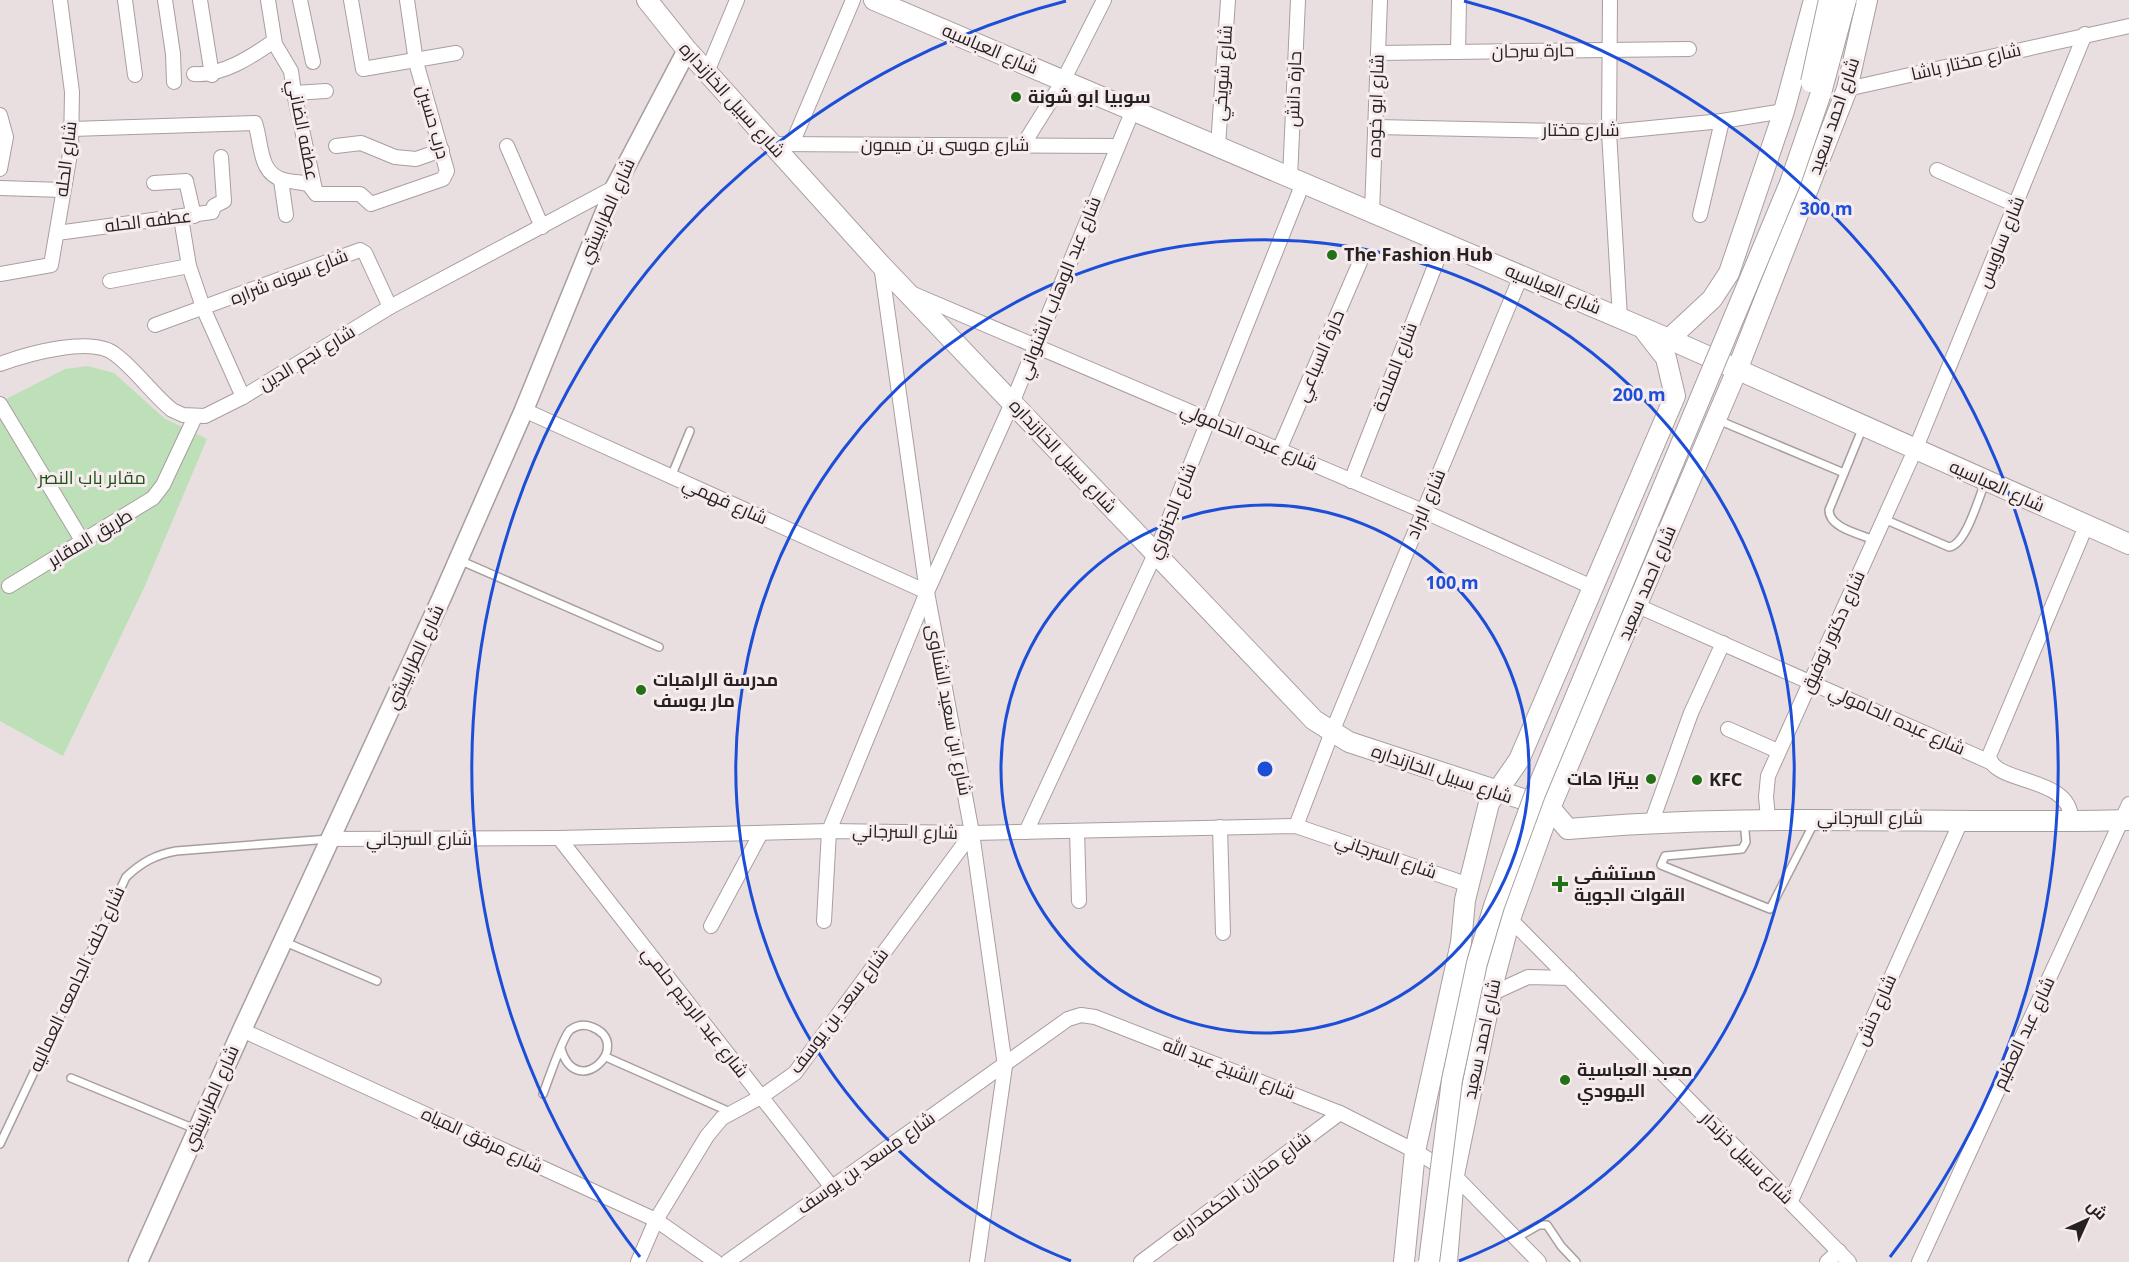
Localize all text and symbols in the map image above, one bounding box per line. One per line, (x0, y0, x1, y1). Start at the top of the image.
street label: شارع العباسيه (938, 17, 1042, 80)
street label: شارع شويخي (1207, 24, 1240, 122)
street label: شارع سبيل الخازنداره (674, 36, 791, 163)
street label: حارة سرحان (1492, 37, 1574, 63)
street label: شارع مختار باشا (1908, 37, 2023, 86)
street label: حارة دانش (1280, 51, 1306, 127)
street label: شارع ابو خوده (1361, 54, 1390, 158)
street label: شارع احمد سعيد (1802, 54, 1865, 178)
street label: عطفه الضاني (280, 78, 325, 183)
street label: درب حسين (412, 82, 456, 161)
place label: سوبيا ابو شونة (1028, 84, 1151, 108)
marker: سوبيا ابو شونة (1009, 90, 1023, 104)
street label: شارع مختار (1541, 117, 1620, 142)
street label: شارع الحله (48, 120, 83, 198)
street label: شارع موسى بن ميمون (861, 132, 1029, 157)
street label: شارع الطرابيشي (572, 154, 642, 268)
street label: شارع ساويس (1971, 192, 2030, 291)
street label: شارع عبد الوهاب الشنواني (1010, 193, 1109, 384)
text: 300 m (1799, 196, 1853, 220)
street label: عطفه الحله (103, 203, 193, 237)
place label: The Fashion Hub (1344, 242, 1493, 266)
street label: شارع سونه شراره (226, 243, 352, 311)
marker: The Fashion Hub (1325, 248, 1339, 262)
street label: شارع العباسيه (1501, 257, 1605, 320)
street label: حارة السباعي (1289, 306, 1352, 406)
street label: شارع الملاحة (1366, 318, 1423, 415)
street label: شارع نجم الدين (254, 319, 360, 396)
text: 200 m (1612, 382, 1666, 406)
street label: شارع سبيل الخازنداره (1004, 393, 1123, 518)
street label: شارع عبده الحامولي (1176, 396, 1322, 479)
street label: شارع العباسيه (1946, 453, 2049, 518)
street label: شارع الجنزوري (1141, 459, 1204, 563)
park label: مقابر باب النصر (37, 465, 146, 489)
street label: شارع البراد (1400, 465, 1451, 543)
street label: شارع فهمي (678, 471, 772, 532)
street label: طريق المقابر (42, 502, 137, 573)
street label: شارع احمد سعيد (1611, 522, 1682, 644)
street label: شارع دكتور توفيق (1794, 566, 1871, 697)
text: 100 m (1425, 570, 1479, 594)
street label: شارع الطرابيشي (379, 600, 451, 714)
street label: شارع ابن سعيد الشناوى (921, 622, 978, 798)
place label: مدرسة الراهبات مار يوسف (653, 667, 778, 712)
street label: شارع عبده الحامولي (1824, 678, 1969, 763)
marker: مدرسة الراهبات مار يوسف (634, 683, 648, 697)
street label: شارع سبيل الخازنداره (1368, 738, 1516, 809)
centre of rings (1255, 759, 1275, 779)
place label: بيتزا هات (1567, 766, 1639, 790)
place label: KFC (1709, 767, 1742, 791)
marker: بيتزا هات (1644, 772, 1658, 786)
marker: KFC (1690, 773, 1704, 787)
street label: شارع السرجاني (1817, 805, 1923, 832)
street label: شارع السرجاني (852, 818, 958, 847)
street label: شارع السرجاني (366, 826, 472, 853)
street label: شارع السرجاني (1331, 826, 1440, 886)
place label: مستشفى القوات الجوية (1574, 861, 1685, 906)
marker: مستشفى القوات الجوية (1551, 875, 1569, 893)
street label: شارع خلف الجامعه العماليه (23, 882, 131, 1076)
street label: شارع عبد الرحيم حلمي (635, 941, 755, 1084)
street label: شارع سعد بن يوسف (783, 943, 894, 1079)
street label: شارع دنش (1849, 970, 1902, 1049)
street label: شارع عبد العظيم (1987, 972, 2061, 1093)
street label: شارع احمد سعيد (1457, 977, 1506, 1101)
street label: شارع الشيخ عبد الله (1159, 1032, 1299, 1105)
street label: شارع الطرابيشي (176, 1041, 246, 1155)
place label: معبد العباسية اليهودي (1577, 1057, 1692, 1105)
marker: معبد العباسية اليهودي (1558, 1073, 1572, 1087)
street label: شارع مرفق المياه (417, 1100, 547, 1179)
street label: شارع مسعد بن يوسف (792, 1105, 940, 1220)
street label: شارع سبيل خزندار (1695, 1105, 1799, 1210)
street label: شارع مخازن الحكمداريه (1166, 1126, 1316, 1247)
north arrow (2057, 1190, 2117, 1250)
text: ش (2083, 1194, 2113, 1224)

